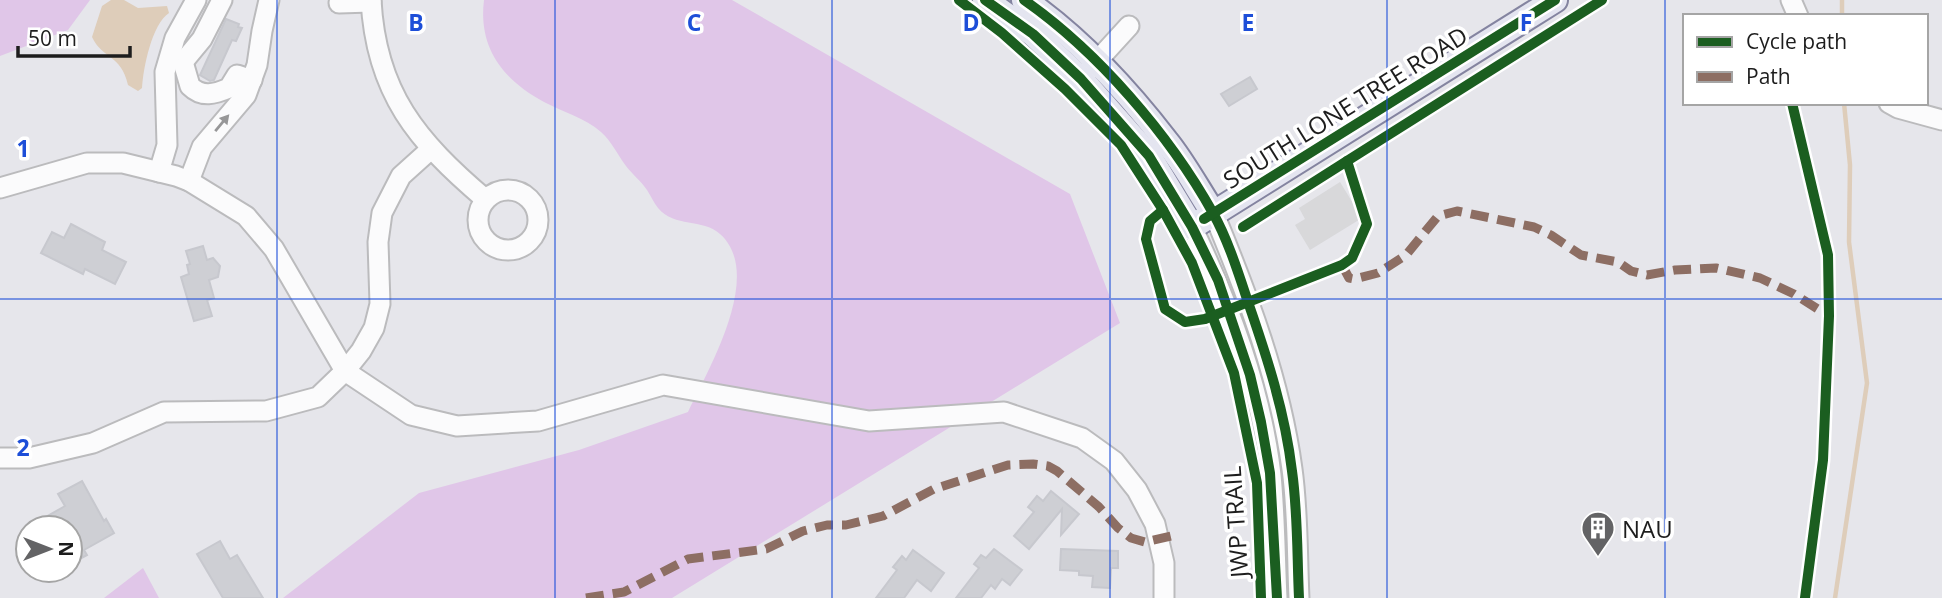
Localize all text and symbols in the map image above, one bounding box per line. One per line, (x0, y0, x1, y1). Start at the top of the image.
text: B (408, 6, 424, 38)
text: C (687, 6, 701, 38)
text: D (962, 6, 980, 38)
text: F (1520, 6, 1532, 38)
scale bar (18, 14, 130, 58)
legend (1683, 14, 1928, 105)
street label: SOUTH LONE TREE ROAD (1218, 20, 1472, 194)
text: 50 m (28, 24, 77, 52)
text: Cycle path (1746, 27, 1847, 55)
text: Path (1746, 62, 1791, 90)
one-way arrow (214, 114, 229, 131)
text: 1 (16, 132, 30, 164)
text: 2 (16, 431, 30, 463)
street label: JWP TRAIL (1215, 465, 1255, 581)
building icon: NAU (1579, 509, 1617, 558)
place label: NAU (1622, 512, 1673, 545)
north arrow (14, 514, 84, 584)
text: N (53, 541, 79, 557)

